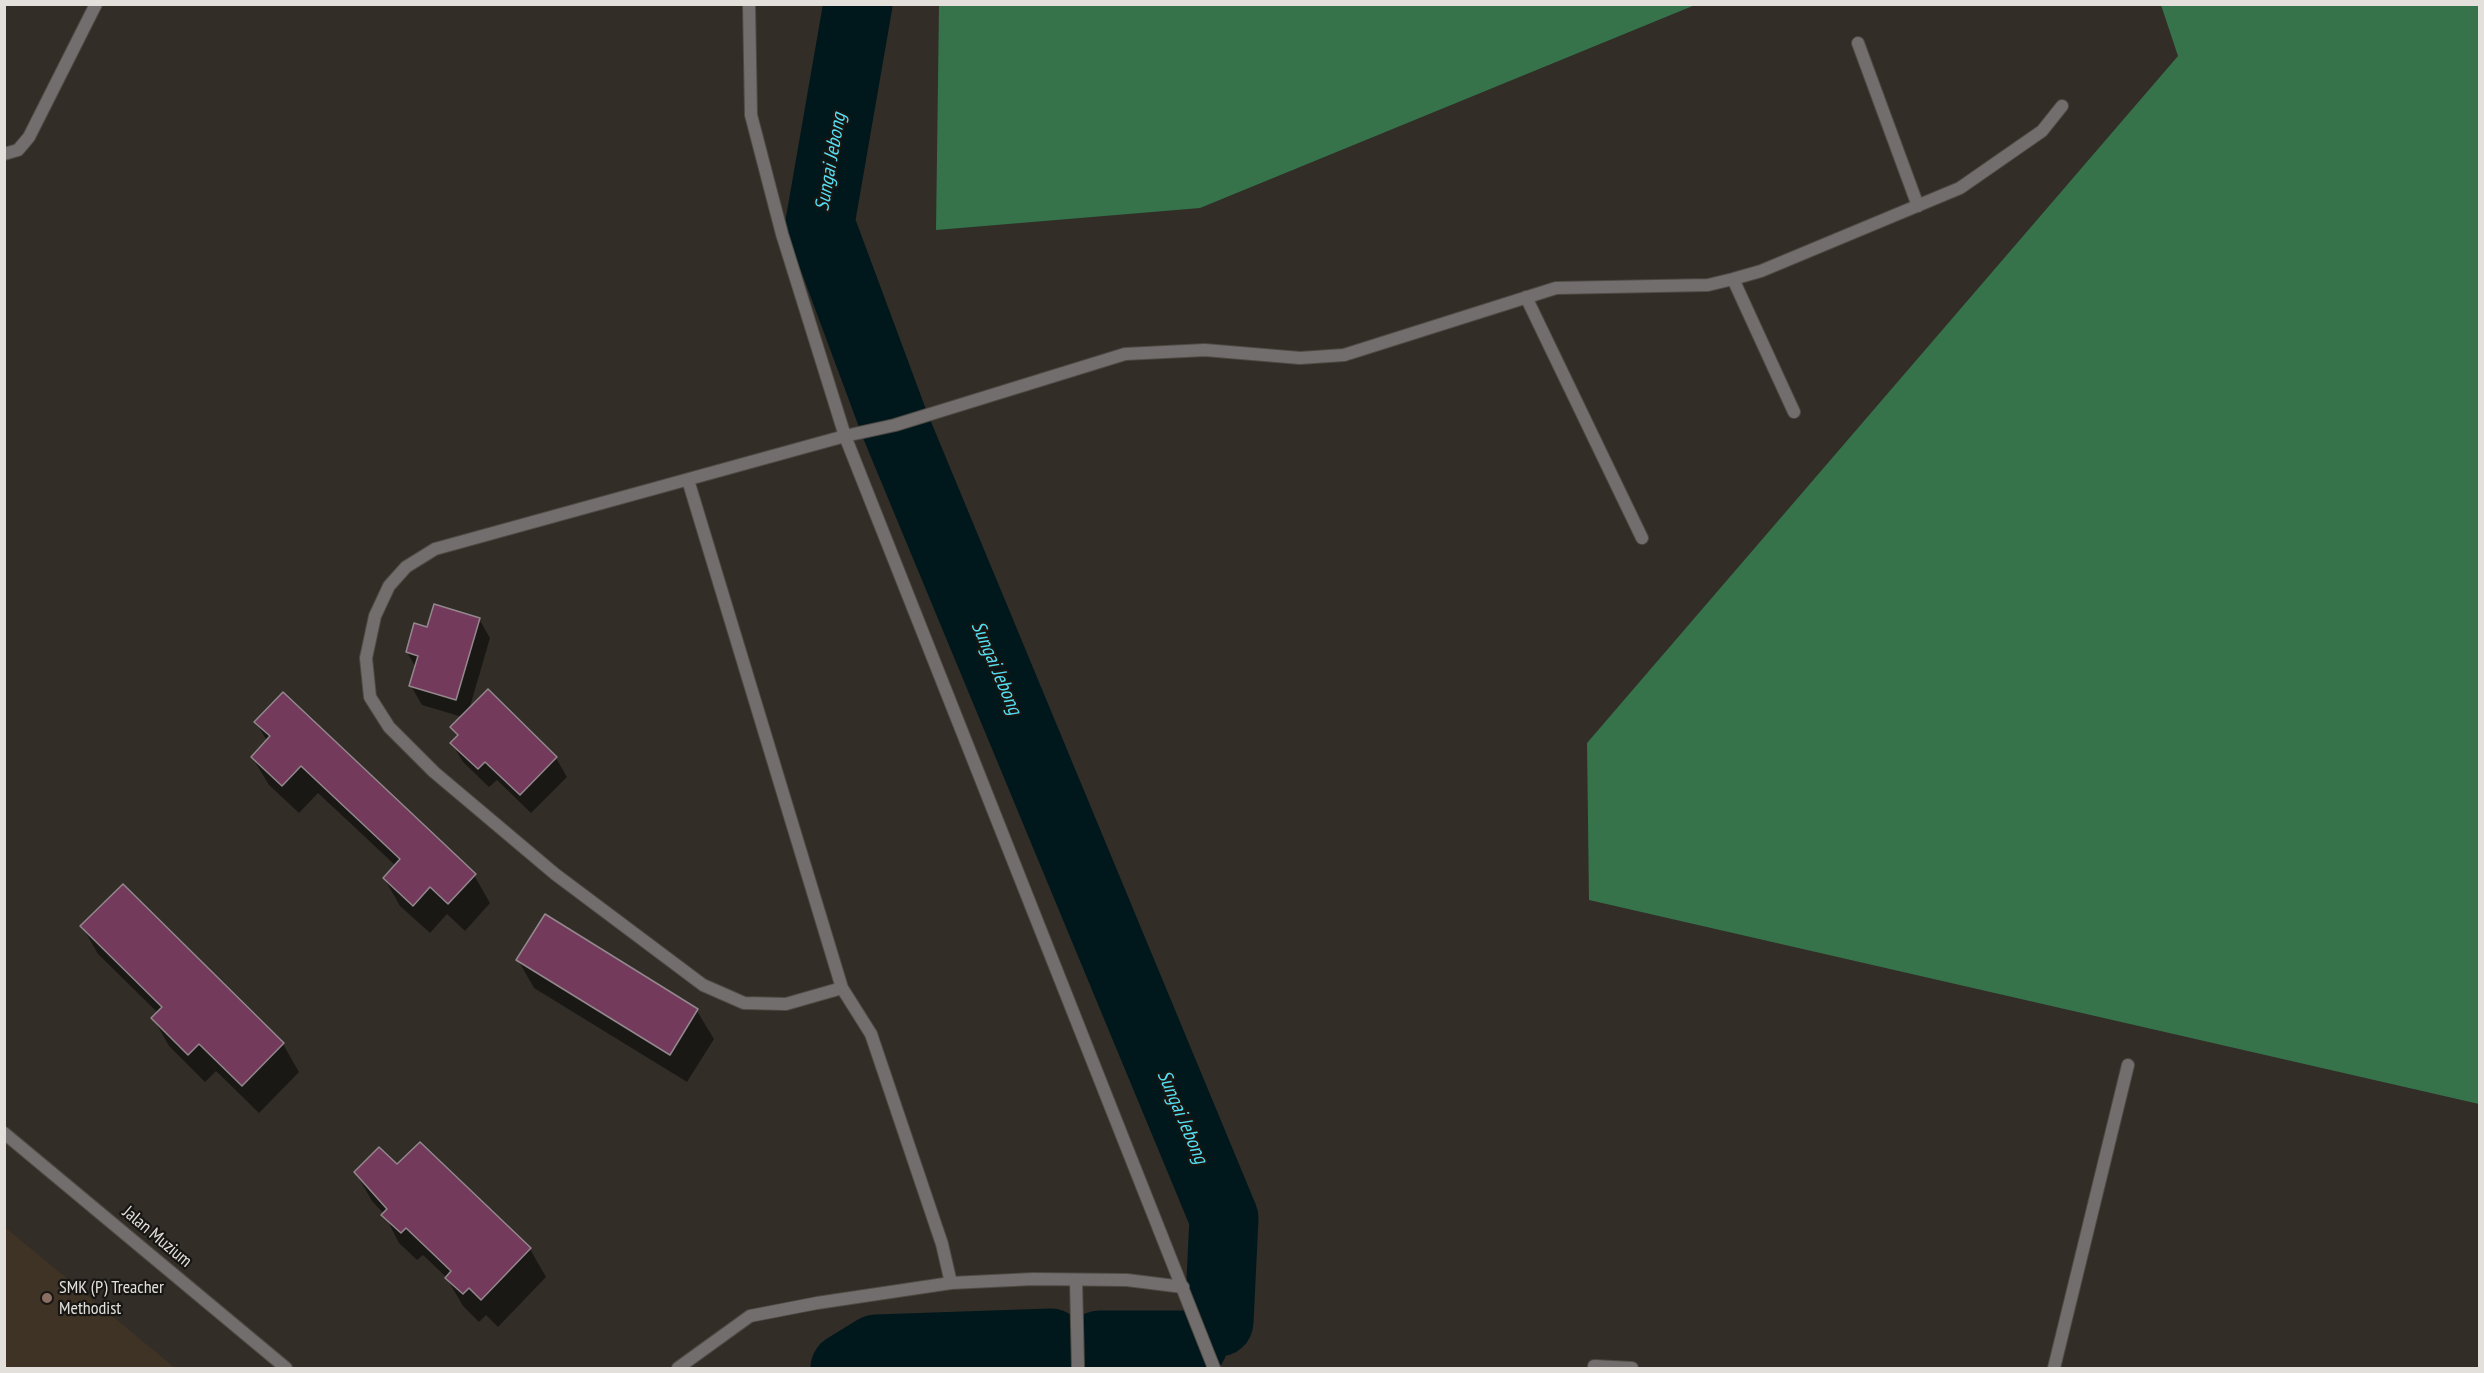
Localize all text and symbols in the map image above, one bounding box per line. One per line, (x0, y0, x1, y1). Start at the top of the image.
water label: Sungai Jebong (811, 111, 851, 213)
water label: Sungai Jebong (966, 618, 1026, 718)
water label: Sungai Jebong (1152, 1067, 1212, 1167)
street label: Jalan Muzium (118, 1202, 196, 1272)
place label: SMK (P) Treacher Methodist (59, 1277, 164, 1320)
marker: SMK (P) Treacher Methodist (40, 1291, 54, 1305)

